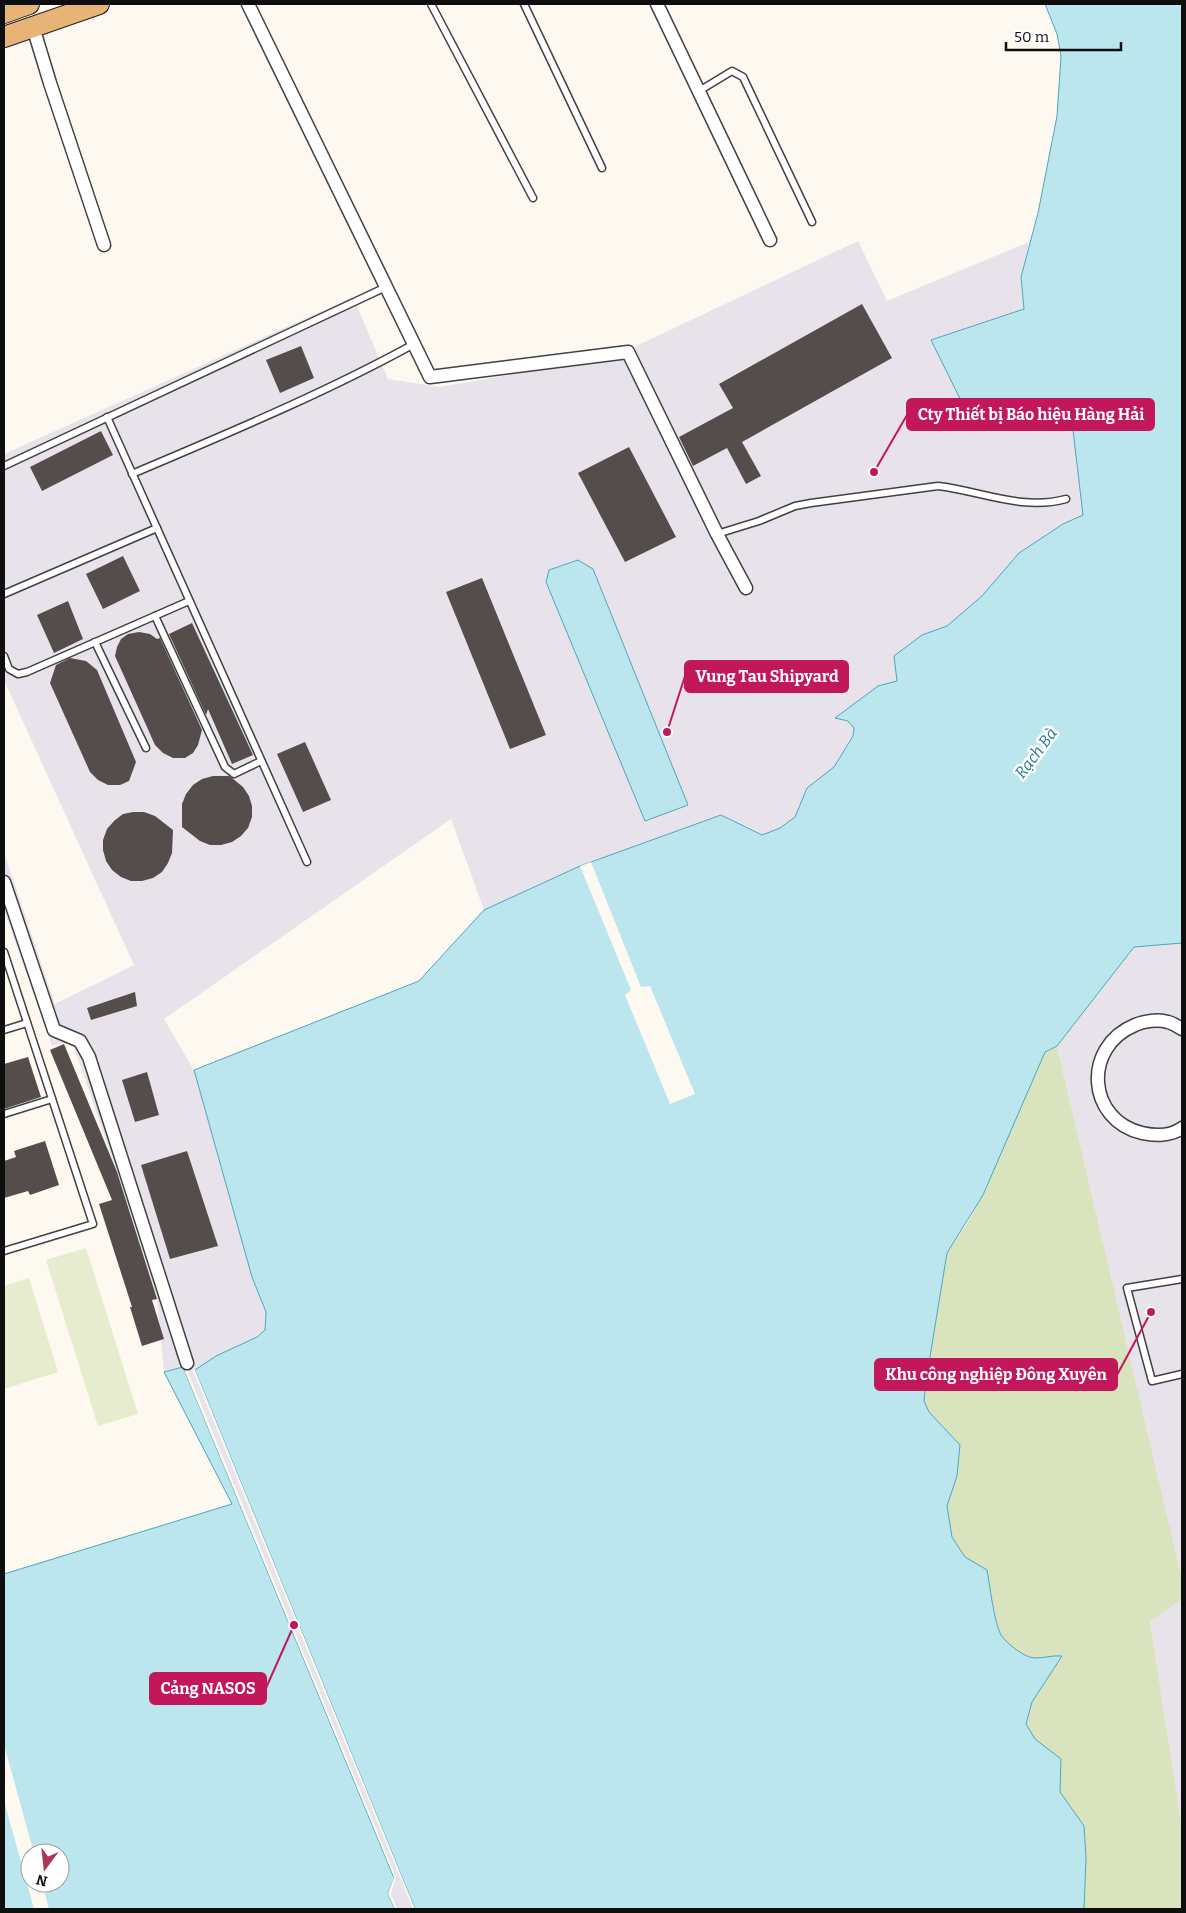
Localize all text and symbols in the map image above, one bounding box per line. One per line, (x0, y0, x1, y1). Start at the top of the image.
scale bar (1006, 20, 1121, 52)
text: 50 m (1014, 28, 1050, 46)
callout: Cty Thiết bị Báo hiệu Hàng Hải (907, 399, 1154, 430)
text: Cty Thiết bị Báo hiệu Hàng Hải (918, 404, 1144, 424)
callout: Vung Tau Shipyard (685, 661, 848, 692)
text: Vung Tau Shipyard (695, 667, 839, 686)
water label: Rạch Bà (1011, 724, 1061, 782)
callout: Khu công nghiệp Đông Xuyên (875, 1359, 1117, 1390)
text: Khu công nghiệp Đông Xuyên (885, 1365, 1107, 1384)
callout: Cảng NASOS (150, 1673, 266, 1704)
text: Cảng NASOS (160, 1679, 256, 1698)
north arrow (20, 1843, 70, 1893)
text: N (34, 1870, 49, 1890)

